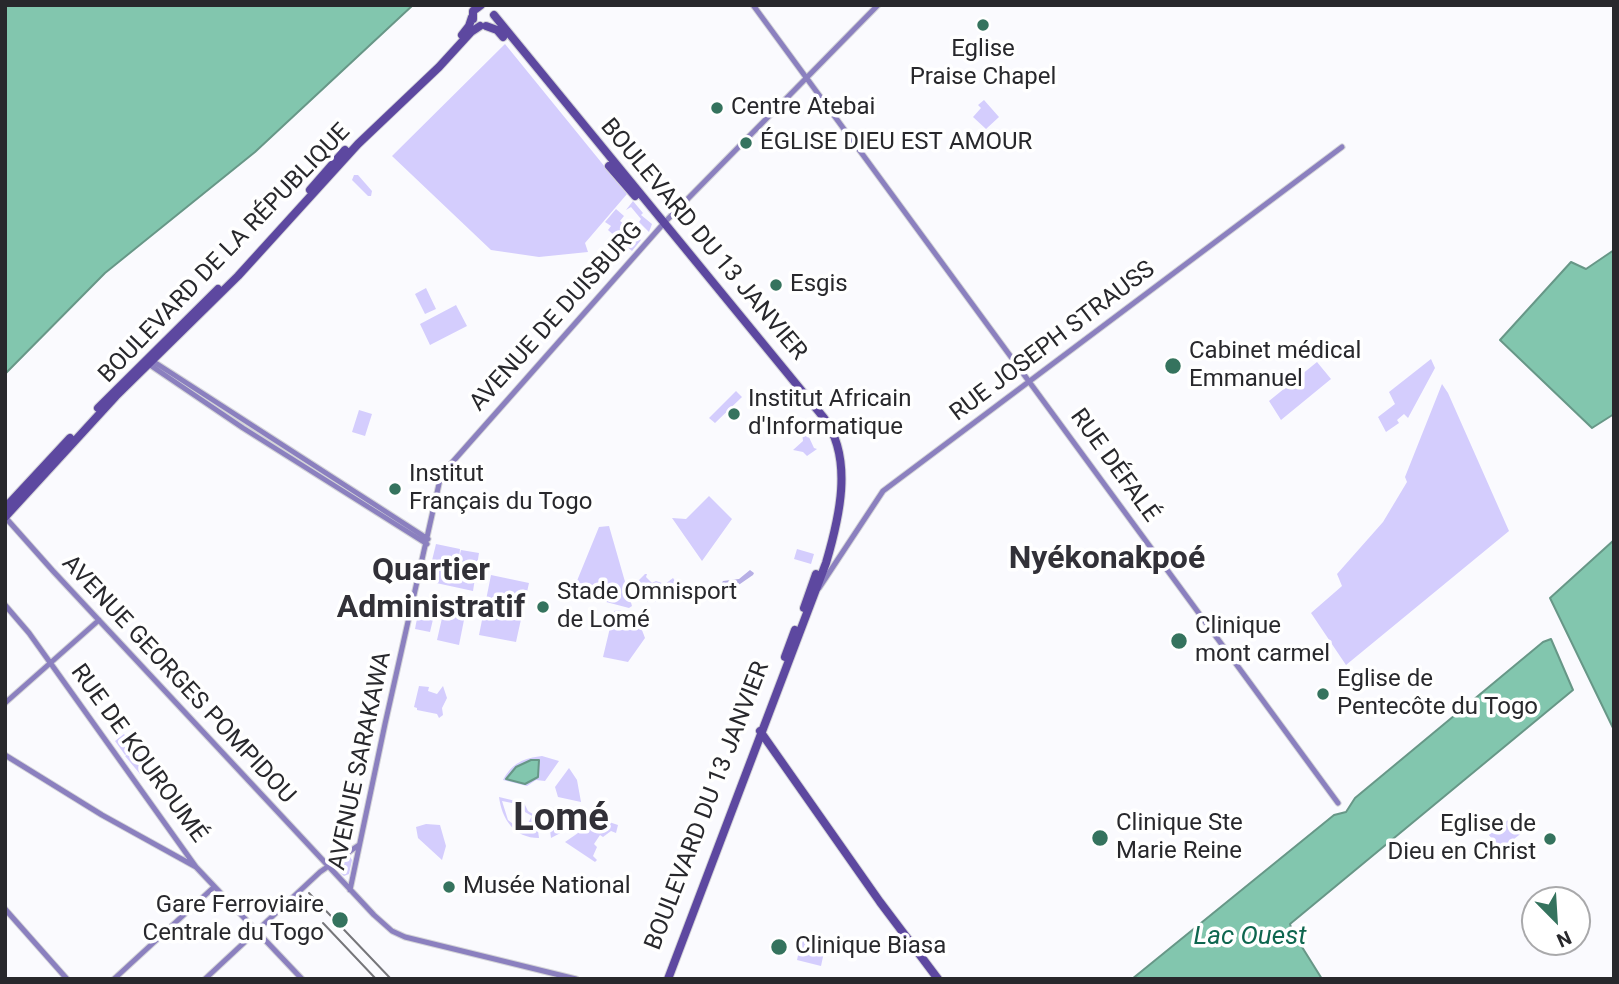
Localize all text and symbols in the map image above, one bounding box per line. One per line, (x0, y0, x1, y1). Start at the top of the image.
marker: Eglise Praise Chapel (975, 17, 991, 33)
place label: Eglise Praise Chapel (910, 36, 1056, 92)
place label: Centre Atebai (731, 94, 875, 122)
marker: Centre Atebai (709, 100, 725, 116)
street label: BOULEVARD DU 13 JANVIER (594, 113, 812, 367)
street label: BOULEVARD DE LA RÉPUBLIQUE (93, 118, 357, 390)
place label: ÉGLISE DIEU EST AMOUR (760, 129, 1032, 157)
marker: ÉGLISE DIEU EST AMOUR (738, 135, 754, 151)
street label: AVENUE DE DUISBURG (464, 216, 650, 418)
street label: RUE JOSEPH STRAUSS (945, 256, 1161, 428)
place label: Esgis (790, 271, 848, 299)
marker: Esgis (768, 277, 784, 293)
place label: Cabinet médical Emmanuel (1189, 338, 1361, 394)
marker: Cabinet médical Emmanuel (1163, 356, 1183, 376)
place label: Institut Africain d'Informatique (748, 386, 911, 442)
street label: RUE DÉFALÉ (1063, 404, 1165, 528)
marker: Institut Africain d'Informatique (726, 406, 742, 422)
place label: Institut Français du Togo (409, 461, 592, 517)
marker: Institut Français du Togo (387, 481, 403, 497)
district label: Nyékonakpoé (1009, 541, 1205, 579)
street label: AVENUE GEORGES POMPIDOU (55, 550, 301, 810)
district label: Quartier Administratif (337, 553, 525, 628)
place label: Stade Omnisport de Lomé (557, 579, 737, 635)
marker: Stade Omnisport de Lomé (535, 599, 551, 615)
place label: Clinique mont carmel (1195, 613, 1330, 669)
marker: Clinique mont carmel (1169, 631, 1189, 651)
street label: AVENUE SARAKAWA (324, 649, 398, 873)
street label: BOULEVARD DU 13 JANVIER (640, 658, 776, 954)
street label: RUE DE KOUROUMÉ (64, 659, 212, 849)
place label: Eglise de Pentecôte du Togo (1337, 666, 1538, 722)
marker: Eglise de Pentecôte du Togo (1315, 686, 1331, 702)
district label: Lomé (513, 797, 609, 843)
place label: Clinique Ste Marie Reine (1116, 810, 1243, 866)
place label: Eglise de Dieu en Christ (1388, 811, 1536, 867)
marker: Clinique Ste Marie Reine (1090, 828, 1110, 848)
marker: Eglise de Dieu en Christ (1542, 831, 1558, 847)
place label: Musée National (463, 873, 631, 901)
marker: Musée National (441, 879, 457, 895)
north arrow (1521, 886, 1591, 956)
place label: Gare Ferroviaire Centrale du Togo (143, 892, 324, 948)
marker: Gare Ferroviaire Centrale du Togo (330, 910, 350, 930)
water label: Lac Ouest (1194, 921, 1306, 953)
text: N (1553, 926, 1575, 952)
place label: Clinique Biasa (795, 933, 946, 961)
marker: Clinique Biasa (769, 937, 789, 957)

